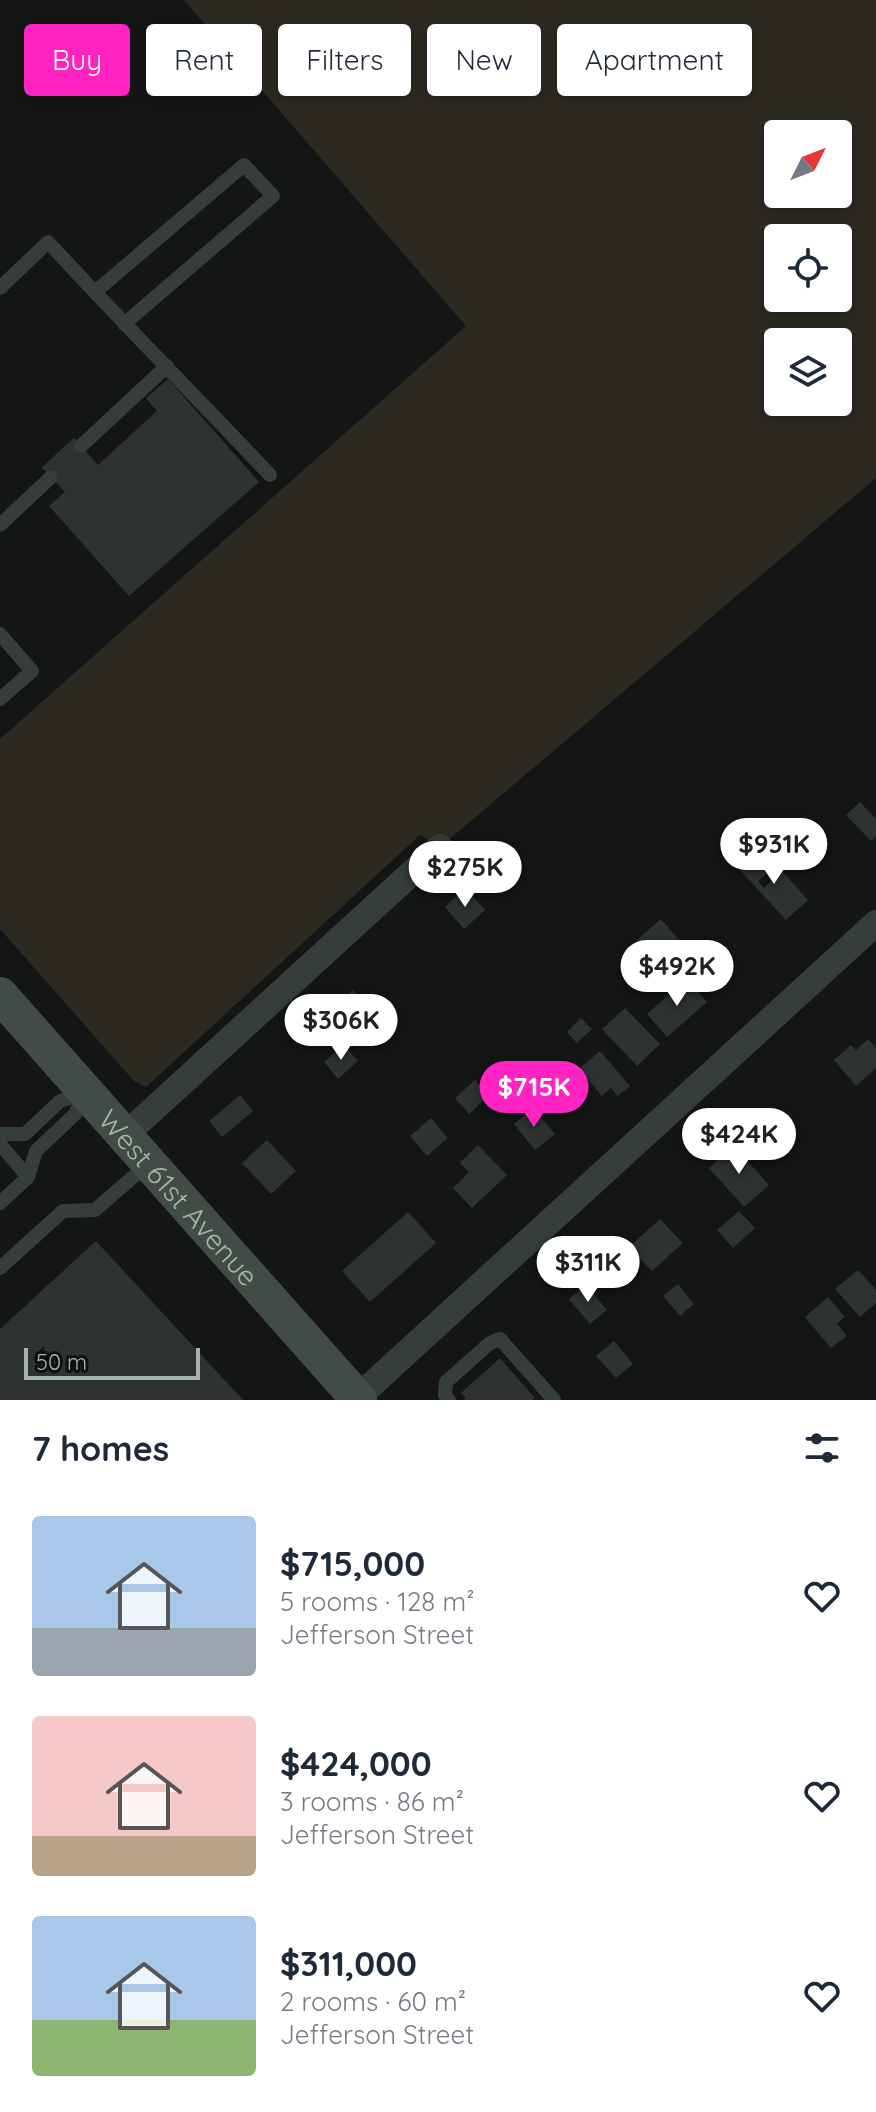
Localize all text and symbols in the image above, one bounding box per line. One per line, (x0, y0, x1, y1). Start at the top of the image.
chip: Buy (24, 24, 130, 96)
chip: Rent (146, 24, 262, 96)
chip: Filters (278, 24, 411, 96)
chip: New (427, 24, 541, 96)
chip: Apartment (557, 24, 752, 96)
north arrow (764, 120, 852, 208)
map controls (764, 120, 852, 416)
button: locate (764, 224, 852, 312)
button: layers (764, 328, 852, 416)
pin: $931K (718, 818, 830, 886)
text: $931K (738, 827, 810, 860)
pin: $275K (409, 841, 521, 909)
text: $275K (427, 850, 503, 883)
pin: $492K (621, 940, 733, 1008)
text: $492K (639, 949, 715, 982)
pin: $306K (285, 994, 397, 1062)
text: $306K (303, 1003, 379, 1036)
pin: $715K (478, 1061, 590, 1129)
text: $715K (498, 1070, 570, 1103)
street label: West 61st Avenue (92, 1102, 267, 1293)
pin: $424K (683, 1108, 795, 1176)
text: $424K (700, 1117, 778, 1150)
pin: $311K (532, 1236, 644, 1304)
text: $311K (555, 1245, 621, 1278)
scale bar (24, 1344, 200, 1380)
text: 50 m (36, 1348, 87, 1376)
icon: filters (800, 1426, 844, 1470)
text: 7 homes (32, 1427, 169, 1470)
text: $715,000 (280, 1542, 425, 1585)
icon: home (96, 1548, 192, 1644)
icon: heart (800, 1574, 844, 1618)
text: 5 rooms · 128 m² (280, 1585, 474, 1618)
text: Jefferson Street (280, 1618, 474, 1651)
text: $424,000 (280, 1742, 432, 1785)
icon: home (96, 1748, 192, 1844)
icon: heart (800, 1774, 844, 1818)
text: 3 rooms · 86 m² (280, 1785, 464, 1818)
text: Jefferson Street (280, 1818, 474, 1851)
text: $311,000 (280, 1942, 417, 1985)
icon: home (96, 1948, 192, 2044)
icon: heart (800, 1974, 844, 2018)
text: 2 rooms · 60 m² (280, 1985, 466, 2018)
text: Jefferson Street (280, 2018, 474, 2051)

